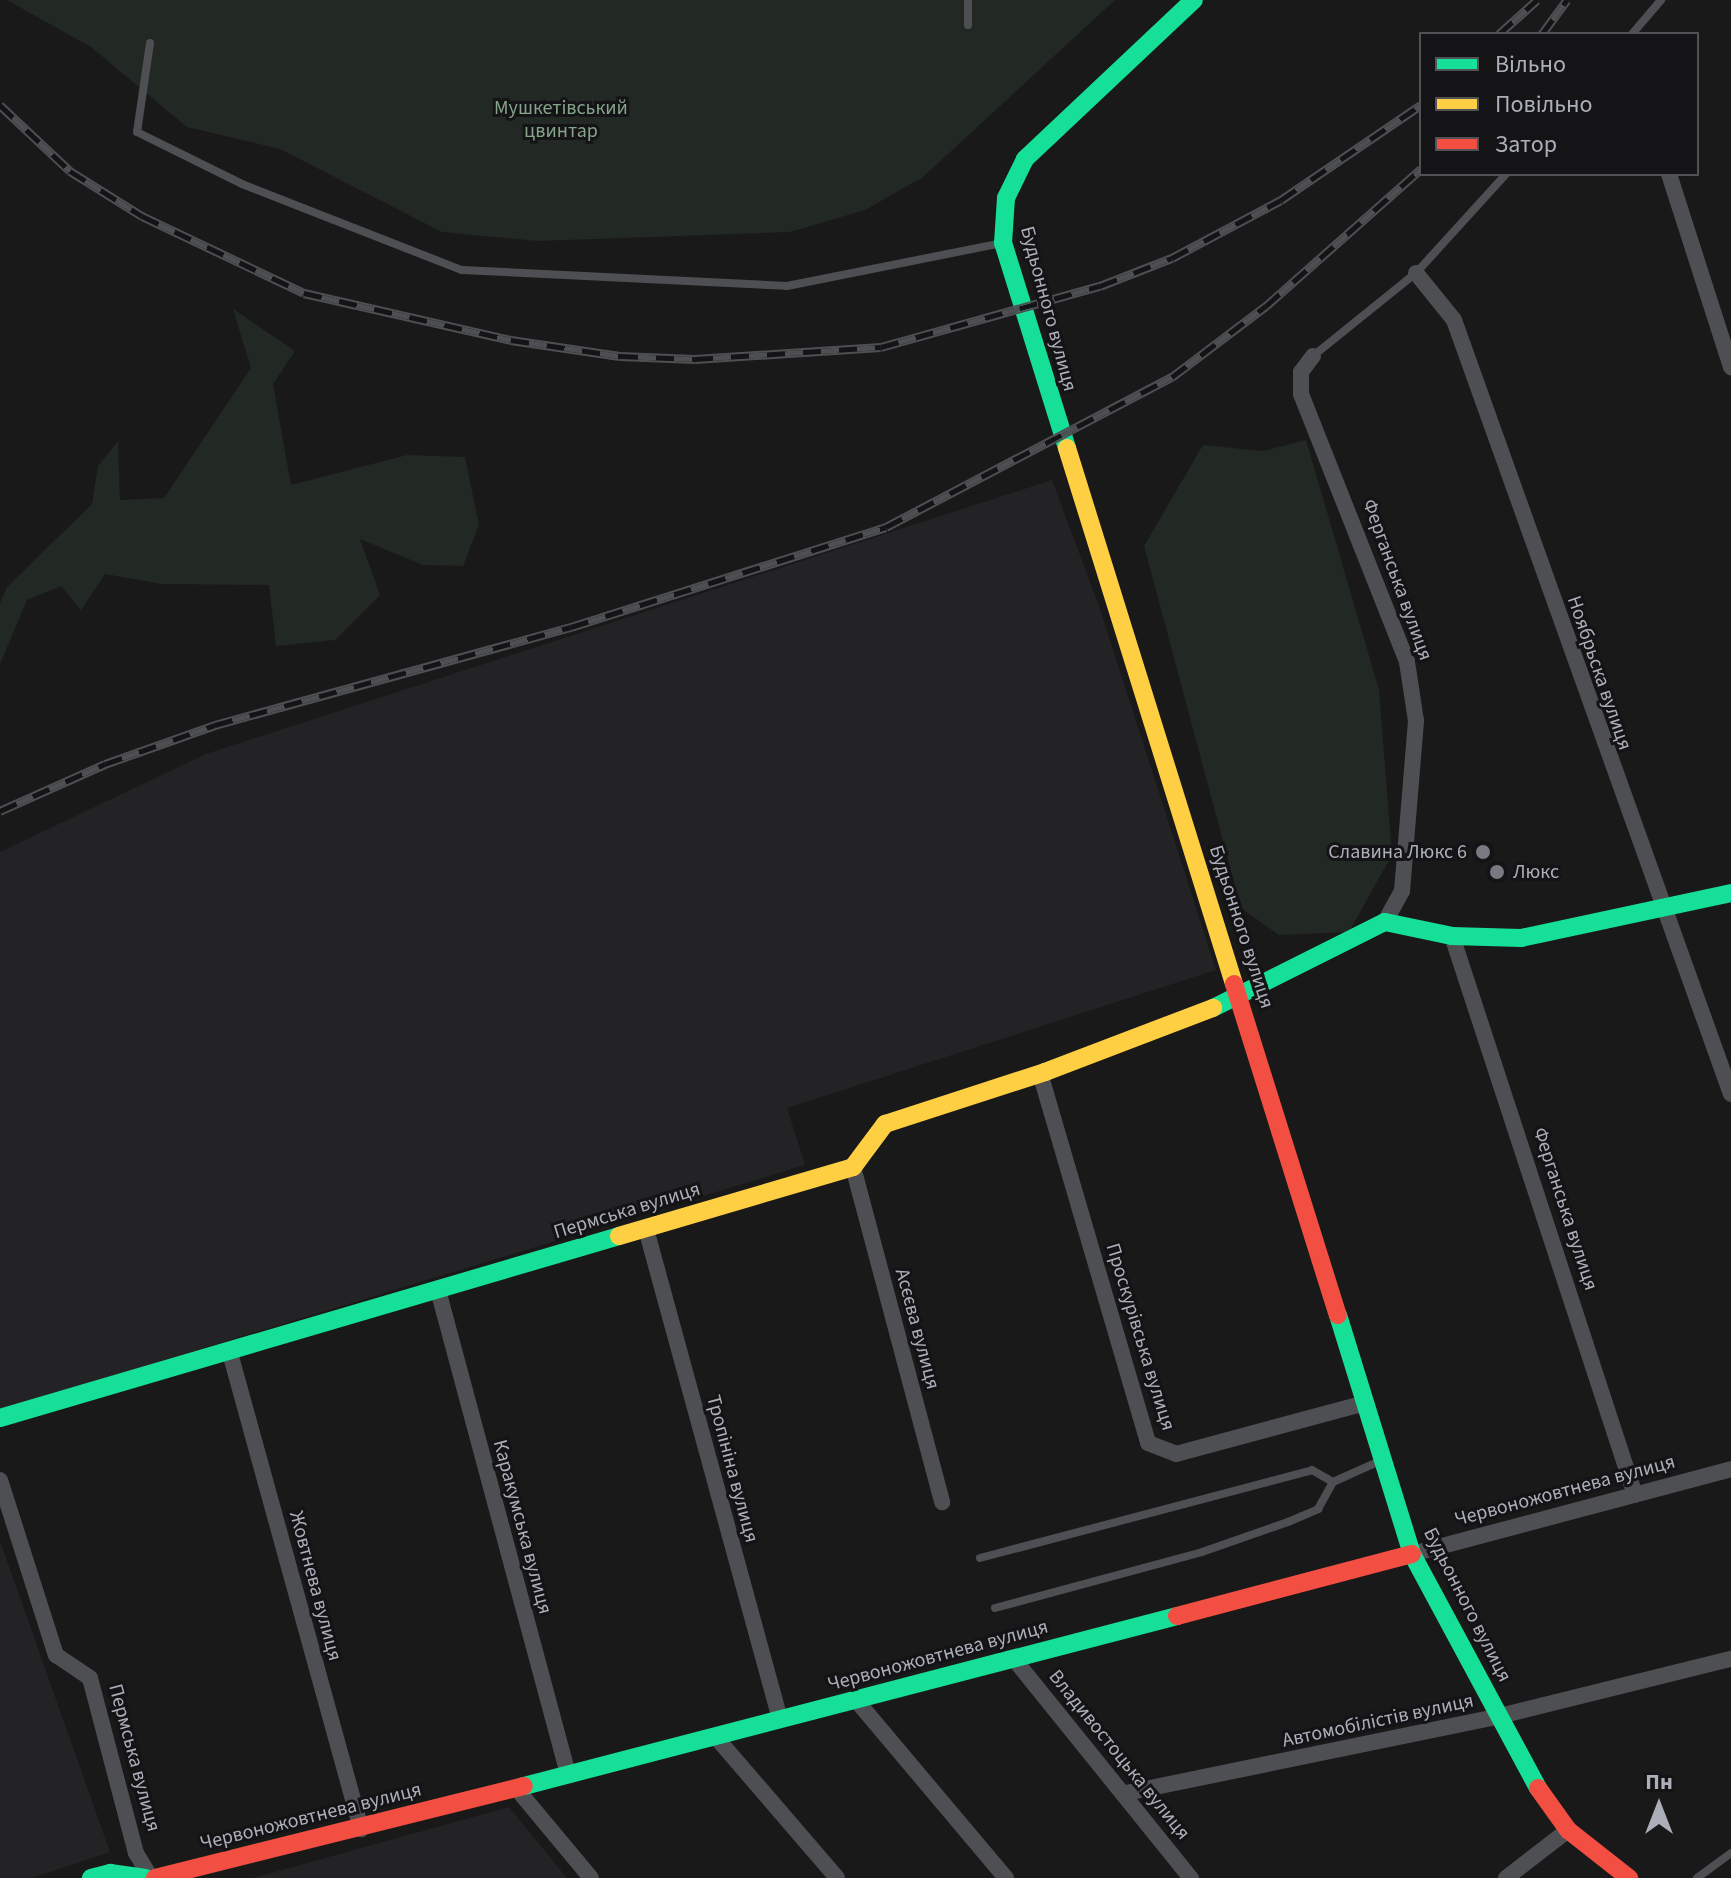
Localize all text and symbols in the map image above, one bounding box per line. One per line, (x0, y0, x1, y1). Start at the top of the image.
legend (1419, 32, 1699, 176)
text: Вільно (1495, 47, 1566, 82)
text: Повільно (1495, 87, 1593, 122)
park label: Мушкетівський цвинтар (494, 97, 628, 144)
text: Затор (1495, 127, 1557, 162)
street label: Будьонного вулиця (1014, 224, 1082, 394)
street label: Ферганська вулиця (1357, 496, 1437, 664)
street label: Ноябрьска вулиця (1561, 593, 1637, 753)
place label: Славина Люкс 6 (1328, 840, 1467, 864)
street label: Будьонного вулиця (1203, 842, 1279, 1012)
marker: Славина Люкс 6 (1474, 843, 1492, 861)
place label: Люкс (1513, 860, 1559, 884)
marker: Люкс (1488, 863, 1506, 881)
street label: Ферганська вулиця (1527, 1124, 1603, 1294)
street label: Пермська вулиця (551, 1177, 703, 1245)
street label: Проскурівська вулиця (1100, 1240, 1180, 1434)
street label: Асєєва вулиця (889, 1266, 945, 1392)
street label: Тропініна вулиця (701, 1393, 763, 1545)
street label: Каракумська вулиця (487, 1437, 557, 1617)
street label: Червоножовтнева вулиця (1452, 1450, 1678, 1532)
street label: Жовтнева вулиця (283, 1508, 347, 1664)
street label: Будьонного вулиця (1418, 1524, 1516, 1686)
street label: Червоножовтнева вулиця (825, 1615, 1051, 1697)
street label: Владивостоцька вулиця (1043, 1665, 1195, 1845)
street label: Пермська вулиця (103, 1682, 165, 1834)
street label: Автомобілістів вулиця (1280, 1689, 1476, 1753)
north arrow (1619, 1766, 1699, 1846)
text: Пн (1645, 1766, 1673, 1798)
street label: Червоножовтнева вулиця (198, 1778, 424, 1856)

